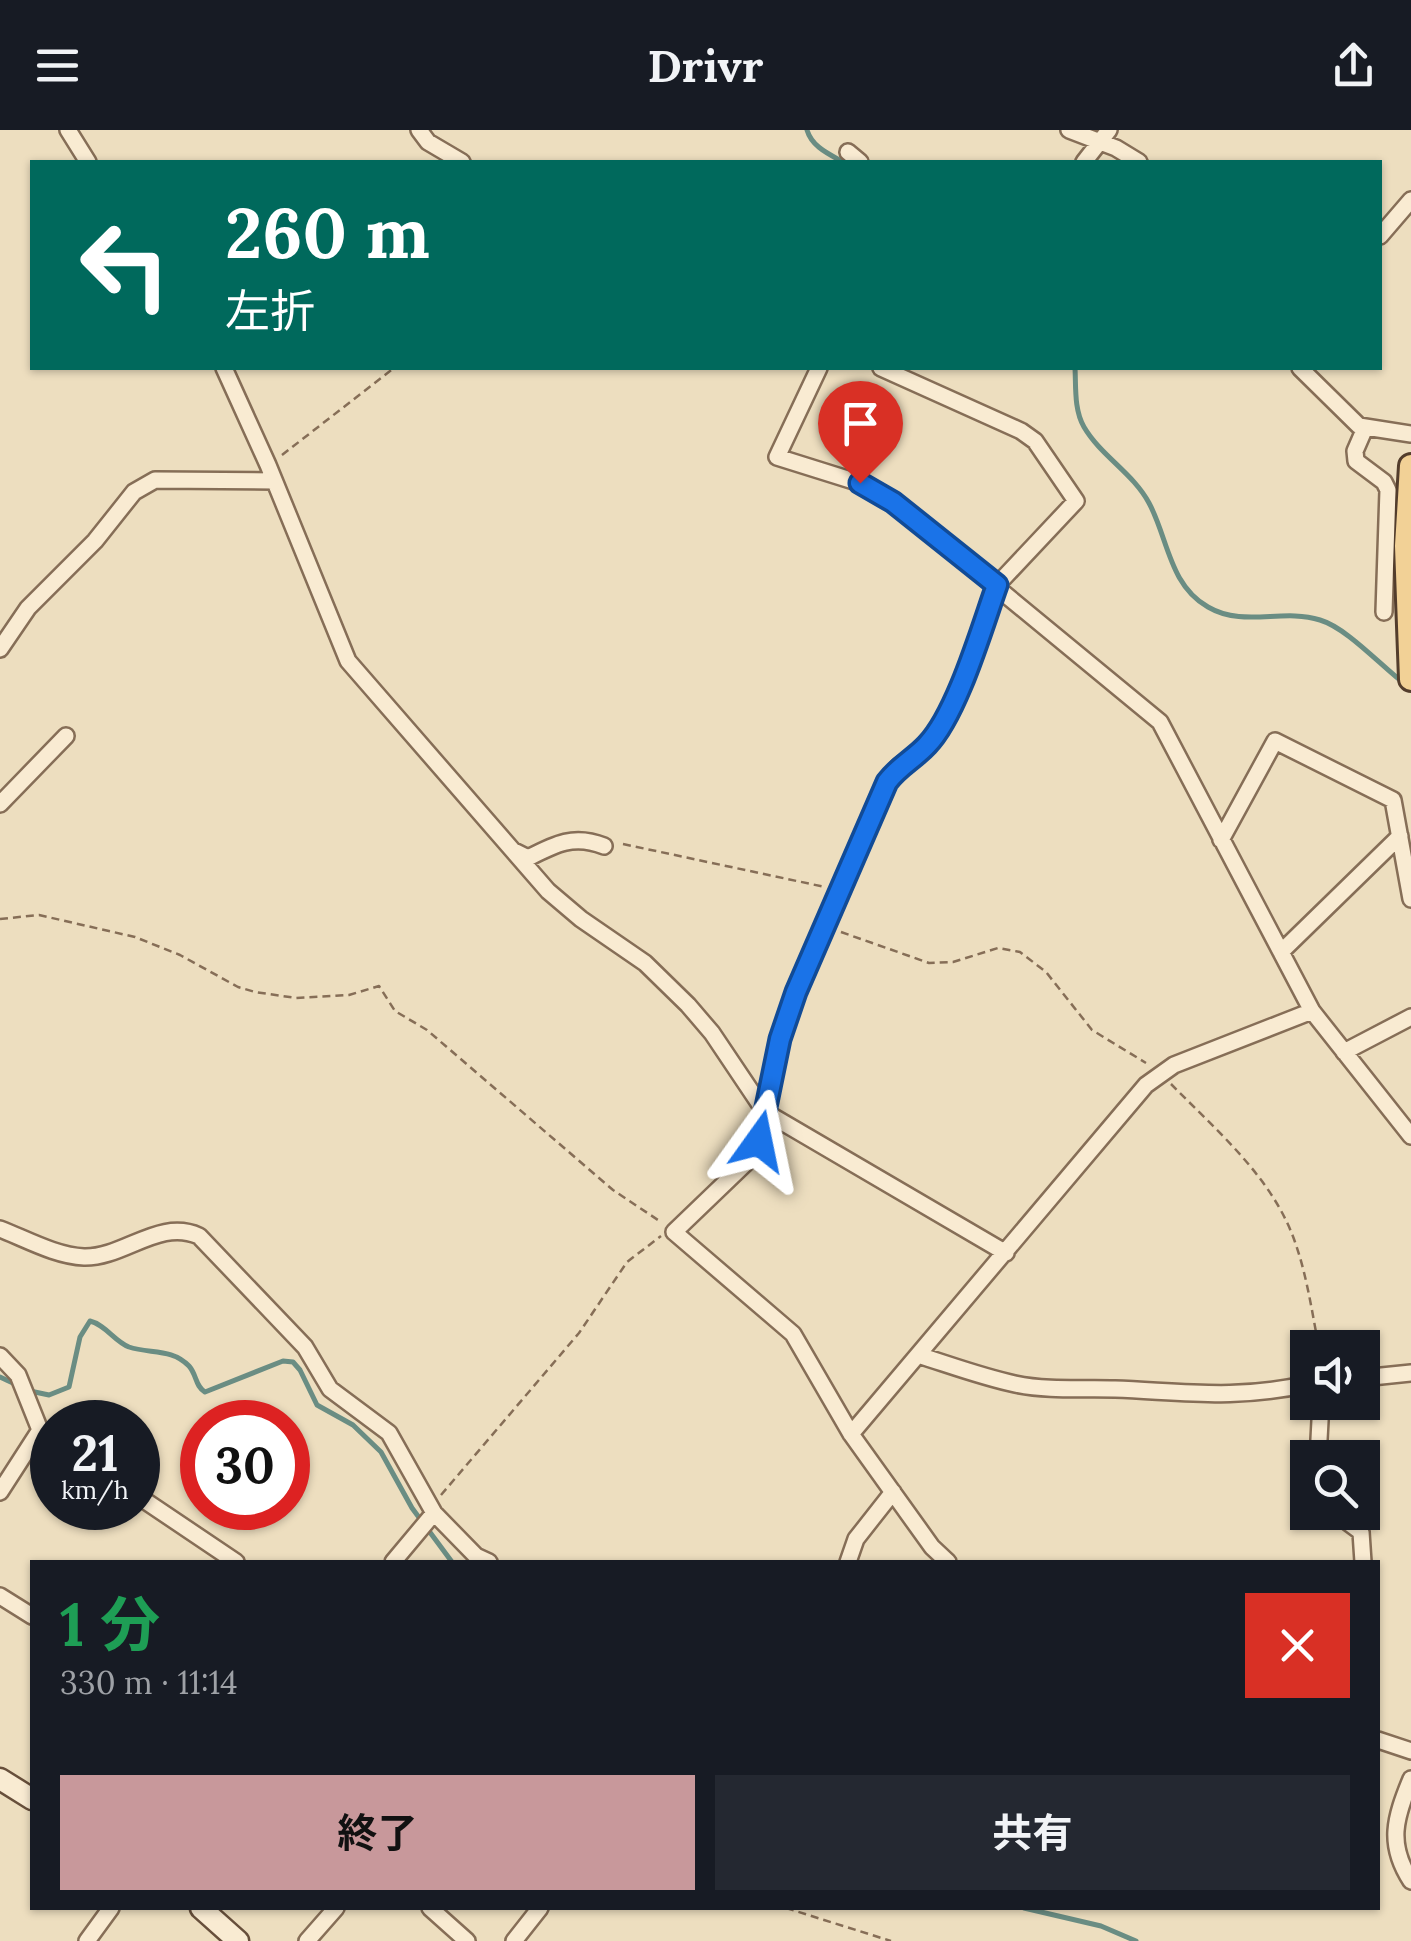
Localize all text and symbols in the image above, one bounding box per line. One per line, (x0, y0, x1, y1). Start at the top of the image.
text: Drivr (648, 37, 763, 94)
icon: menu (30, 38, 85, 93)
icon: share (1326, 38, 1381, 93)
text: 260 m (225, 188, 430, 277)
icon: left (60, 200, 190, 330)
text: 左折 (225, 282, 315, 339)
pin (818, 381, 903, 484)
icon: arrive (833, 396, 888, 451)
position arrow (707, 1089, 811, 1193)
map controls (1290, 1330, 1380, 1530)
button: sound (1290, 1330, 1380, 1420)
speed limit sign: 30 (180, 1400, 310, 1530)
text: 21 (72, 1421, 118, 1485)
button: search (1290, 1440, 1380, 1530)
text: km/h (61, 1474, 129, 1506)
text: 1 分 (60, 1586, 160, 1662)
button: close (1245, 1593, 1350, 1698)
text: 330 m · 11:14 (60, 1662, 238, 1703)
button: 終了 (60, 1775, 695, 1890)
button: 共有 (715, 1775, 1350, 1890)

